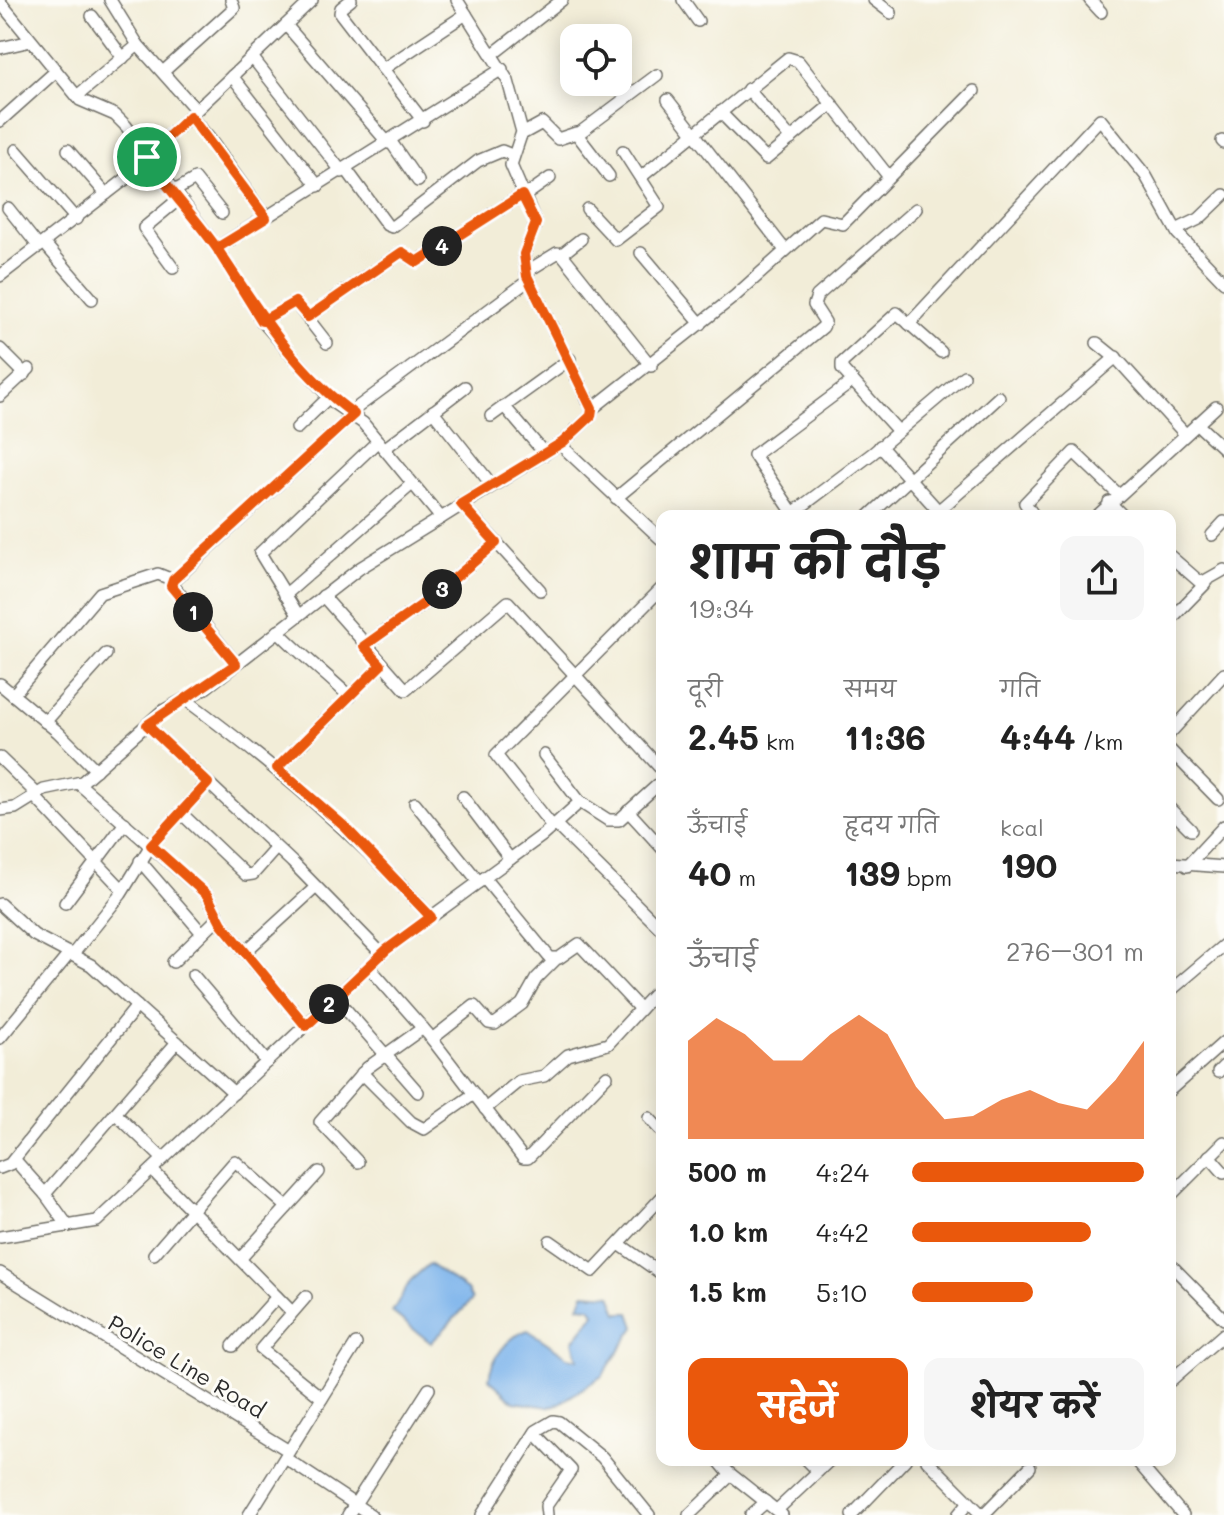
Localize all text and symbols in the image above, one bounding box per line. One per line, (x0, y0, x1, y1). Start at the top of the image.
map controls (560, 24, 632, 96)
button: locate (560, 24, 632, 96)
pin (113, 123, 181, 191)
icon: arrive (125, 135, 169, 179)
pin: 4 (422, 226, 462, 266)
text: 4 (435, 231, 449, 260)
text: शाम की दौड़ (688, 532, 942, 589)
button: share (1060, 536, 1144, 620)
pin: 3 (422, 569, 462, 609)
text: 3 (435, 574, 449, 603)
text: 19:34 (688, 591, 754, 625)
pin: 1 (173, 592, 213, 632)
text: 1 (188, 597, 198, 626)
text: दूरी (688, 674, 723, 703)
text: समय (844, 674, 896, 703)
text: गति (1000, 674, 1040, 703)
text: 2.45 (688, 714, 759, 759)
text: 11:36 (844, 714, 926, 759)
text: 4:44 (1000, 714, 1075, 759)
text: km (759, 727, 795, 756)
text: /km (1075, 727, 1123, 756)
text: ऊँचाई (688, 810, 747, 839)
text: हृदय गति (844, 810, 939, 839)
text: kcal (1000, 813, 1044, 842)
text: 190 (1000, 842, 1057, 887)
text: 40 (688, 850, 731, 895)
text: 139 (844, 850, 900, 895)
text: m (731, 863, 756, 892)
text: bpm (900, 863, 952, 892)
text: 276–301 m (1006, 934, 1144, 968)
text: ऊँचाई (688, 940, 758, 974)
pin: 2 (309, 984, 349, 1024)
text: 2 (323, 989, 335, 1018)
text: 500 m (688, 1155, 767, 1189)
text: 4:24 (816, 1155, 869, 1189)
text: 1.0 km (688, 1215, 768, 1249)
text: 4:42 (816, 1215, 869, 1249)
text: 1.5 km (688, 1275, 767, 1309)
text: 5:10 (816, 1275, 867, 1309)
street label: Police Line Road (103, 1308, 271, 1424)
button: सहेजें (688, 1358, 908, 1450)
button: शेयर करें (924, 1358, 1144, 1450)

